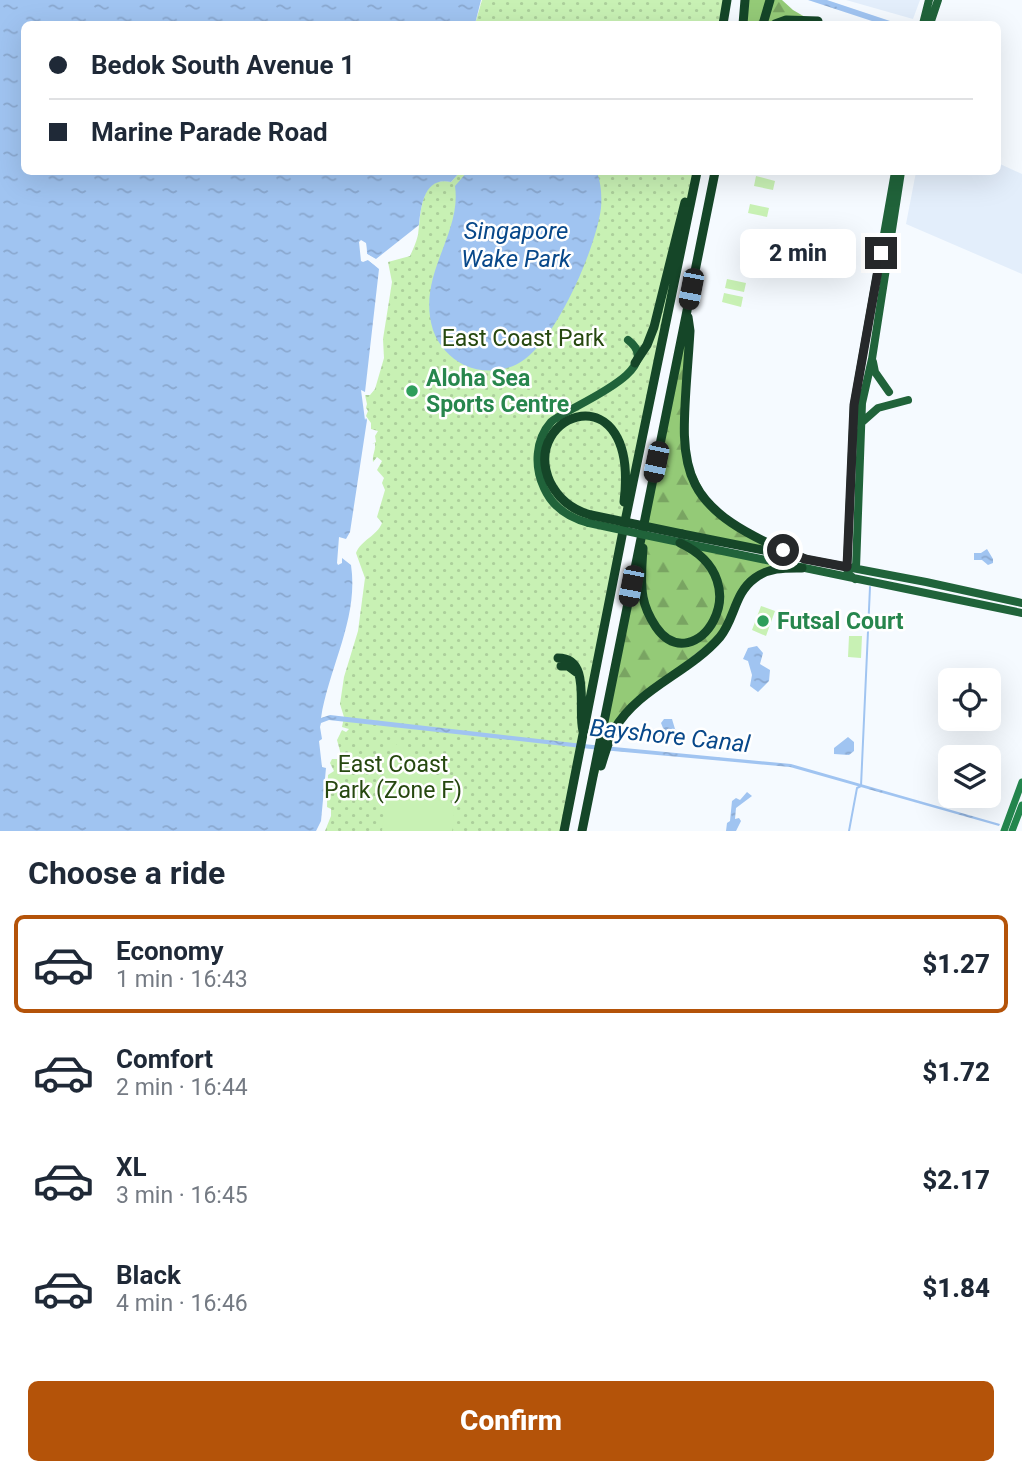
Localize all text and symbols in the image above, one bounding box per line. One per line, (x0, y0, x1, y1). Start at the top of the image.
text: Bedok South Avenue 1 (91, 50, 355, 80)
text: Marine Parade Road (91, 117, 328, 147)
water label: Singapore Wake Park (461, 217, 572, 273)
callout: 2 min (741, 229, 856, 278)
route end (865, 237, 897, 269)
text: 2 min (769, 240, 827, 267)
car (677, 266, 706, 312)
park label: East Coast Park (442, 325, 605, 352)
place label: Aloha Sea Sports Centre (426, 365, 569, 418)
marker: Aloha Sea Sports Centre (404, 383, 420, 399)
car (642, 439, 671, 485)
route start (767, 534, 799, 566)
car (617, 563, 646, 609)
place label: Futsal Court (777, 608, 904, 635)
marker: Futsal Court (755, 613, 771, 629)
map controls (938, 668, 1001, 808)
button: locate (938, 668, 1001, 731)
water label: Bayshore Canal (588, 714, 752, 758)
button: layers (938, 745, 1001, 808)
park label: East Coast Park (Zone F) (324, 751, 462, 804)
text: Choose a ride (28, 854, 225, 892)
icon: car (32, 933, 95, 996)
text: Economy (116, 936, 223, 966)
text: $1.27 (922, 949, 990, 979)
text: 1 min · 16:43 (116, 966, 248, 993)
icon: car (32, 1041, 95, 1104)
text: Comfort (116, 1044, 213, 1074)
text: $1.72 (922, 1057, 990, 1087)
text: 2 min · 16:44 (116, 1074, 248, 1101)
icon: car (32, 1149, 95, 1212)
text: XL (116, 1152, 147, 1182)
text: $2.17 (922, 1165, 990, 1195)
text: 3 min · 16:45 (116, 1182, 248, 1209)
icon: car (32, 1257, 95, 1320)
text: Black (116, 1260, 181, 1290)
text: $1.84 (922, 1273, 990, 1303)
text: 4 min · 16:46 (116, 1290, 248, 1317)
button: Confirm (28, 1381, 994, 1461)

